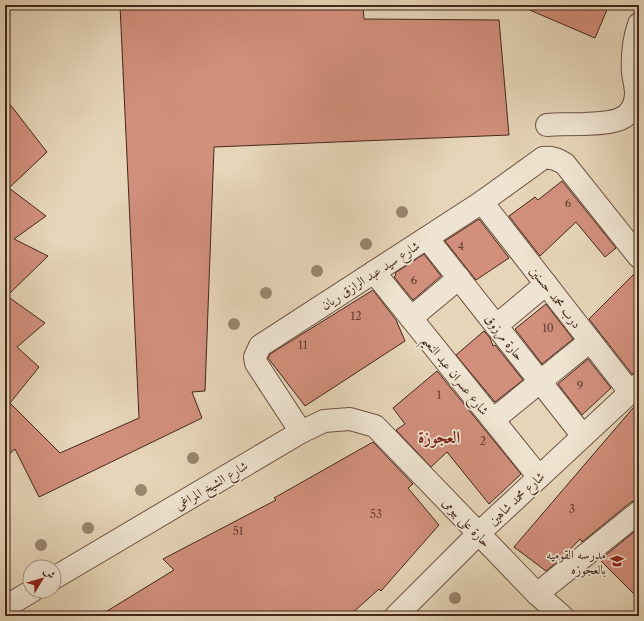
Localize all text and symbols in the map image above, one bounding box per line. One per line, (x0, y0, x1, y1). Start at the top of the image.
house number: 6 (565, 196, 572, 210)
street label: شارع سيد عبد الرازق ريان (318, 237, 425, 316)
house number: 4 (458, 239, 464, 253)
street label: درب محمد حسنين (526, 263, 585, 332)
house number: 6 (411, 273, 418, 287)
house number: 12 (351, 309, 361, 323)
street label: حارة مرزوق (480, 311, 528, 365)
house number: 10 (542, 321, 554, 335)
street label: شارع عسران عبد النعيم (414, 332, 493, 422)
house number: 11 (298, 338, 308, 352)
house number: 9 (577, 379, 583, 393)
house number: 1 (437, 388, 442, 402)
district label: العجوزة (418, 427, 460, 448)
house number: 2 (480, 434, 486, 448)
street label: شارع الشيخ المراغى (172, 457, 252, 516)
street label: شارع محمد شاهين (484, 468, 550, 531)
street label: حارة على بيومى (437, 494, 495, 552)
house number: 3 (569, 502, 575, 516)
house number: 53 (370, 507, 382, 521)
house number: 51 (233, 524, 244, 538)
place label: مدرسه القوميه بالعجوزه (546, 546, 606, 578)
school or university icon: مدرسه القوميه بالعجوزه (609, 553, 625, 569)
north arrow (22, 559, 62, 599)
text: ش (41, 564, 59, 582)

